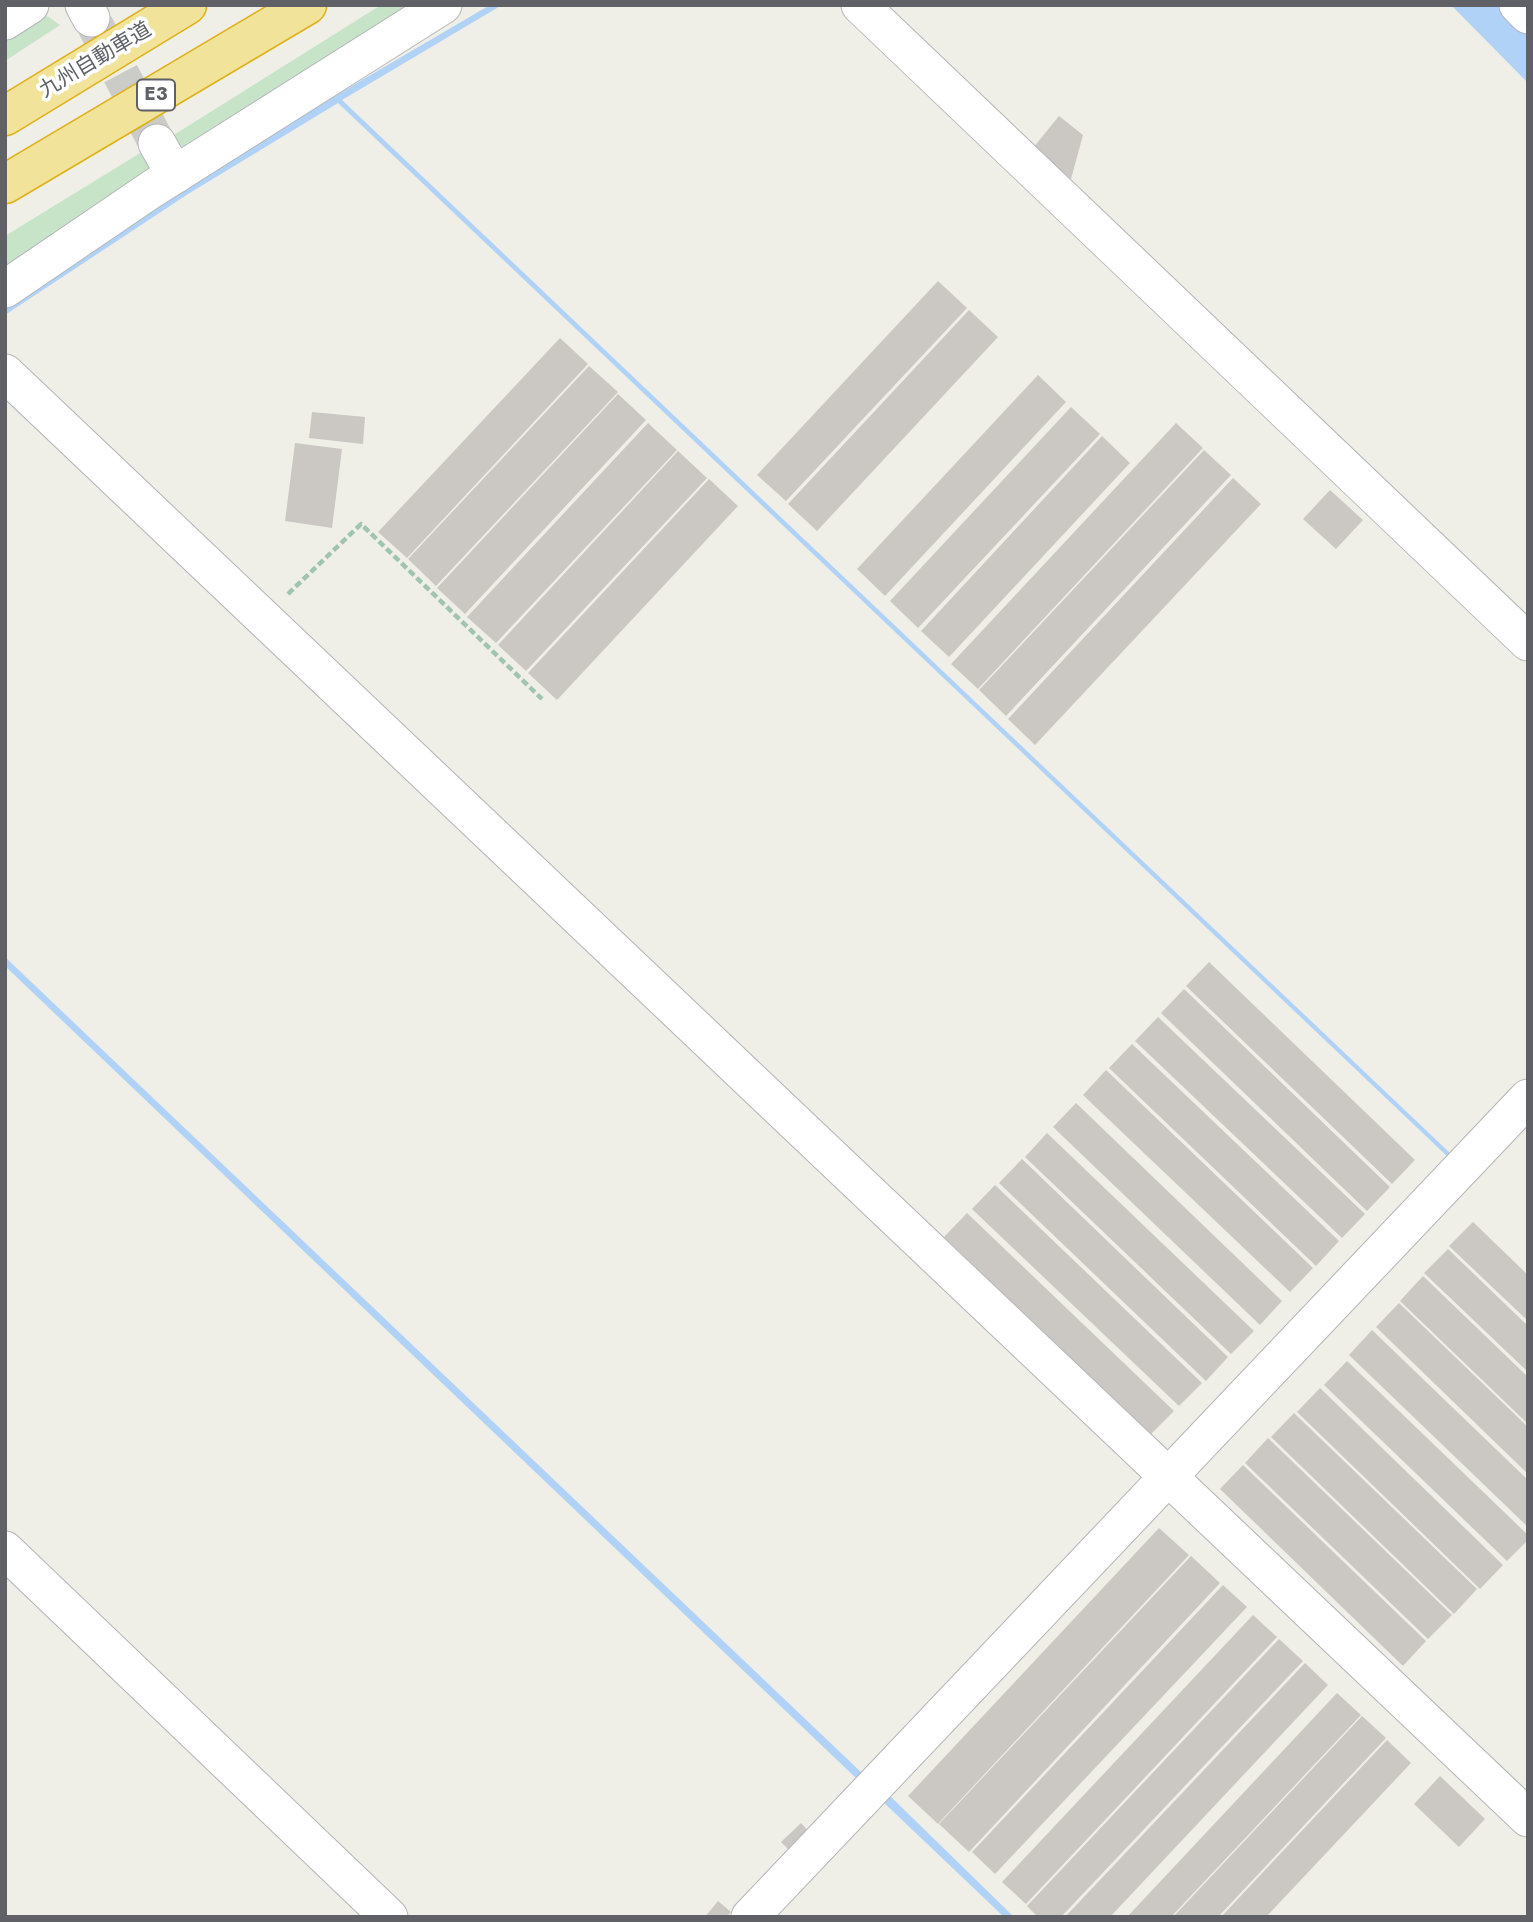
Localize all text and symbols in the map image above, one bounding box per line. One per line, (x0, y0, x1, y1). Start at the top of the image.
street label: 九州自動車道 (36, 18, 156, 104)
road number: E3 (137, 80, 175, 110)

